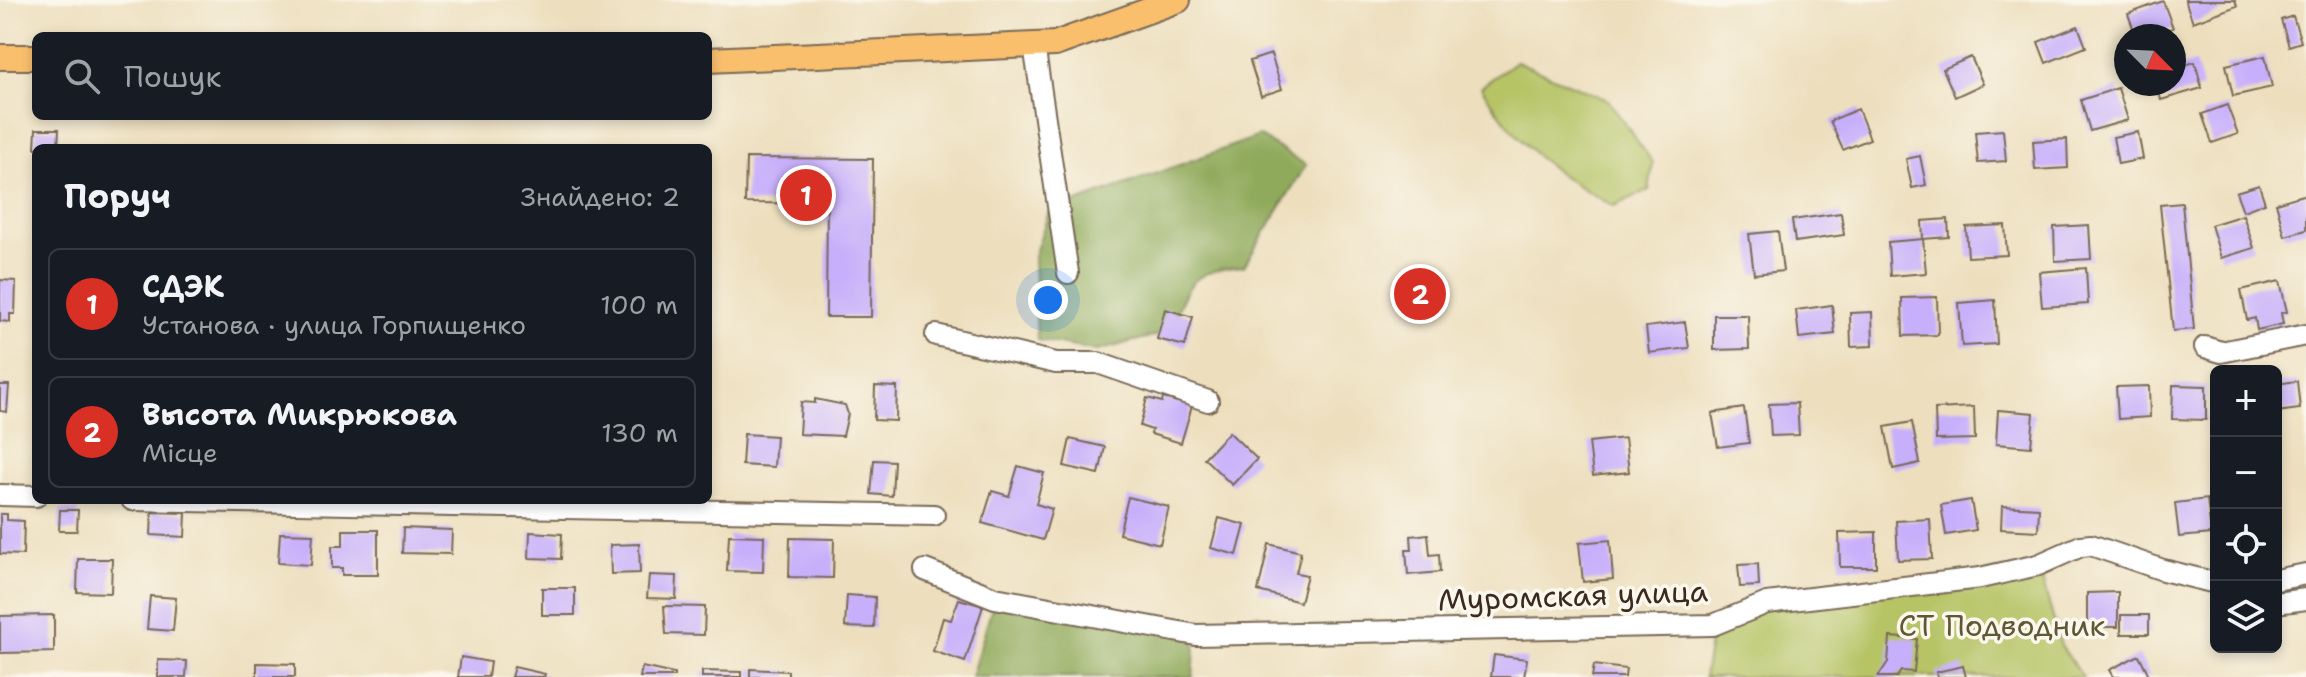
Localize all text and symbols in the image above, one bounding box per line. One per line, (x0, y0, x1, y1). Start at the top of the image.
north arrow (2114, 24, 2186, 96)
search box (32, 32, 712, 120)
icon: search (60, 54, 104, 98)
text: Пошук (124, 56, 221, 97)
pin: 1 (780, 165, 832, 225)
text: Поруч (64, 173, 171, 219)
text: Знайдено: 2 (521, 179, 680, 214)
pin: 2 (1394, 264, 1446, 324)
text: СДЭК (142, 266, 224, 307)
your location (1028, 280, 1068, 320)
text: 1 (86, 287, 98, 322)
text: 100 m (600, 287, 678, 322)
text: Установа · улица Горпищенко (142, 307, 526, 342)
map controls (2210, 365, 2282, 653)
button: + (2210, 365, 2282, 437)
text: Высота Микрюкова (142, 394, 457, 435)
text: 2 (83, 415, 101, 450)
text: 130 m (601, 415, 678, 450)
text: Місце (142, 435, 218, 470)
button: − (2210, 437, 2282, 509)
button: locate (2210, 509, 2282, 581)
street label: Муромская улица (1437, 570, 1709, 621)
button: layers (2210, 581, 2282, 653)
park label: СТ Подводник (1898, 605, 2106, 646)

